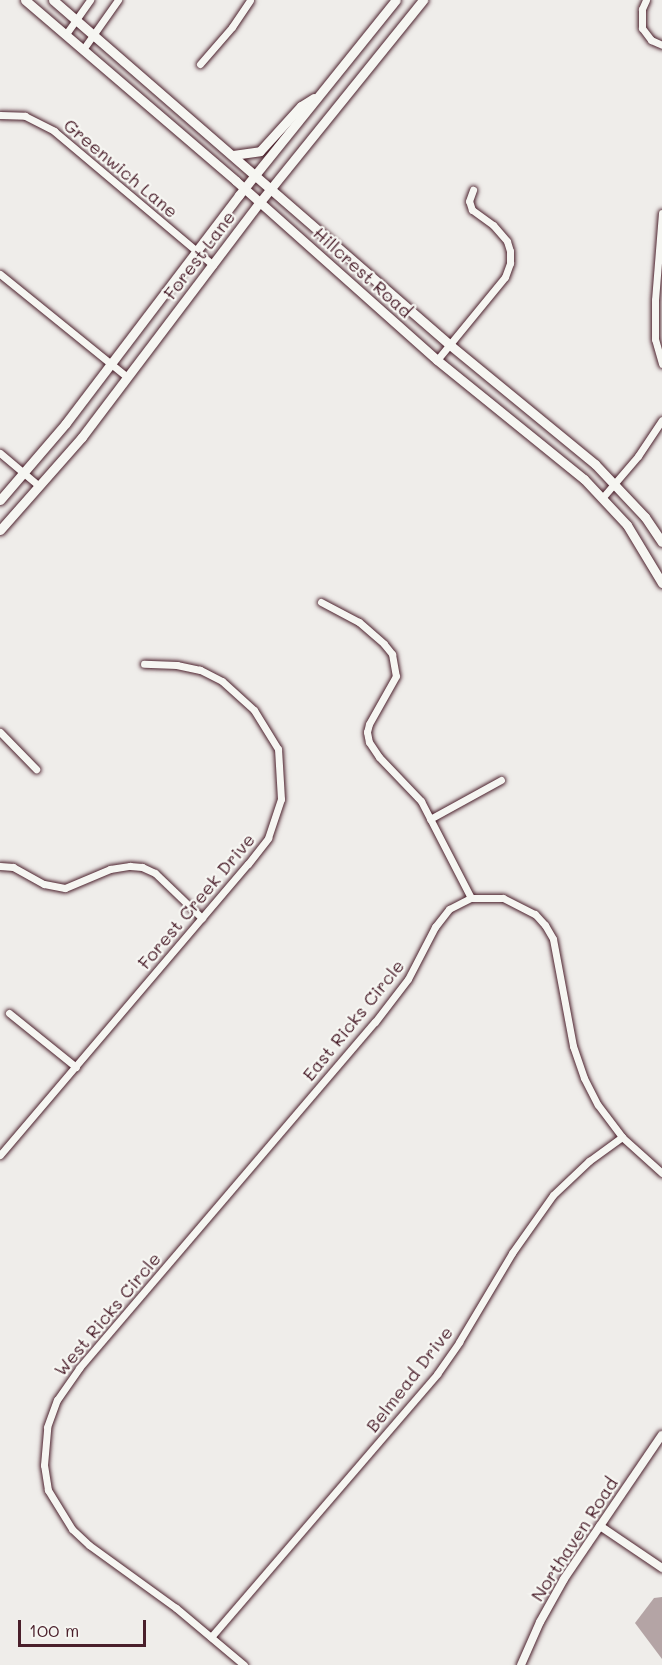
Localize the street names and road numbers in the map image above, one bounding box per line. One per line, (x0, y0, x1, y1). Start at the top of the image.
street label: Greenwich Lane (60, 114, 182, 222)
street label: Forest Lane (159, 207, 239, 303)
street label: Hillcrest Road (309, 222, 417, 322)
street label: Forest Creek Drive (133, 829, 259, 973)
street label: East Ricks Circle (298, 955, 408, 1085)
street label: West Ricks Circle (49, 1248, 165, 1380)
street label: Belmead Drive (361, 1322, 457, 1436)
street label: Northaven Road (526, 1473, 622, 1605)

